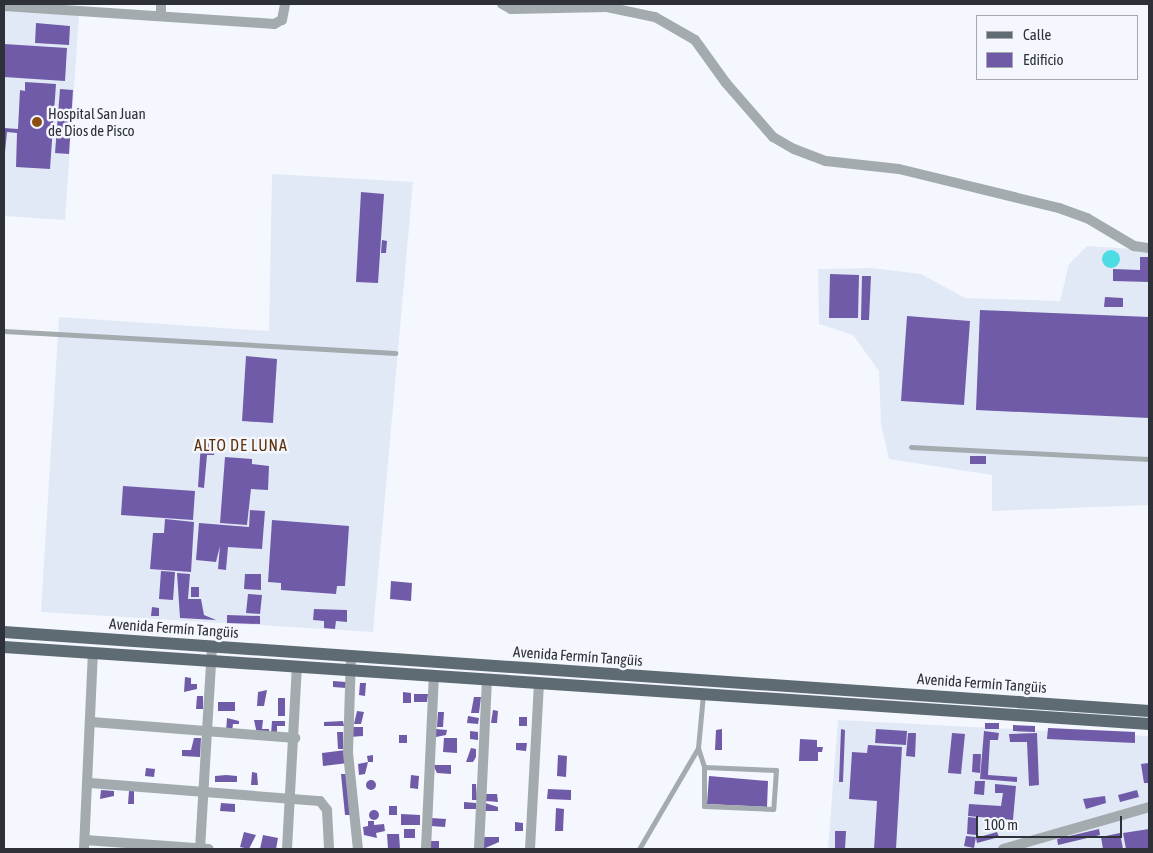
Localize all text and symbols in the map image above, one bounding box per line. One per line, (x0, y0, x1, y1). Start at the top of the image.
legend (976, 15, 1138, 80)
text: Calle (1023, 26, 1051, 43)
text: Edificio (1023, 51, 1064, 68)
place label: Hospital San Juan de Dios de Pisco (48, 104, 146, 139)
marker: Hospital San Juan de Dios de Pisco (30, 115, 44, 129)
district label: ALTO DE LUNA (193, 435, 289, 455)
street label: Avenida Fermín Tangüis (109, 614, 239, 642)
street label: Avenida Fermín Tangüis (513, 642, 643, 670)
street label: Avenida Fermín Tangüis (917, 669, 1047, 697)
scale bar (978, 806, 1124, 838)
text: 100 m (984, 816, 1018, 833)

